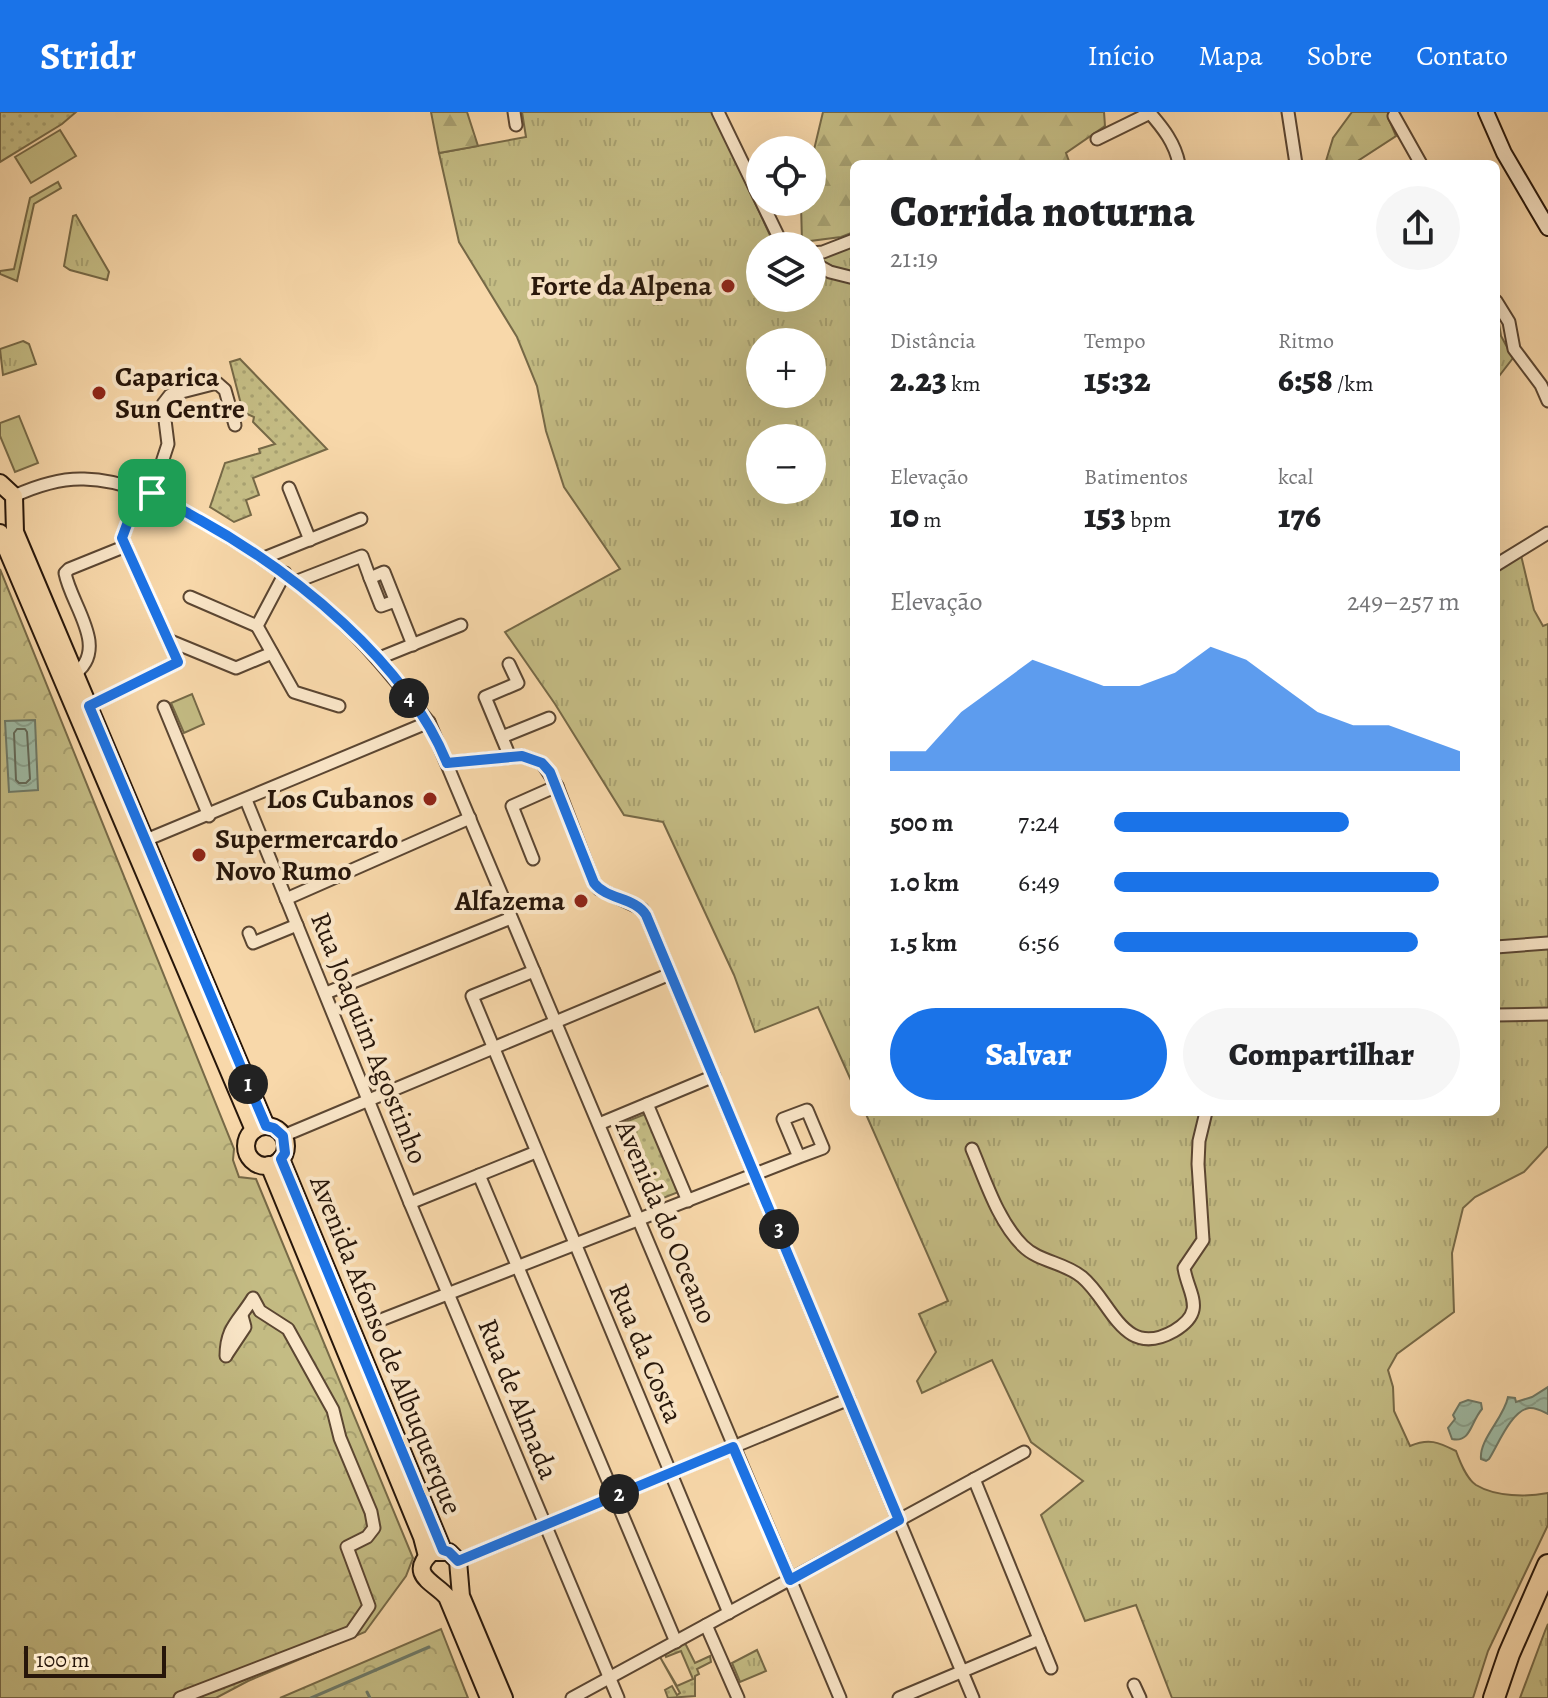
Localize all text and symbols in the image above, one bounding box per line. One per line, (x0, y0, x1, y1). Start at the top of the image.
text: Stridr (40, 30, 136, 82)
text: Início (1088, 37, 1155, 75)
text: Mapa (1199, 37, 1263, 75)
text: Sobre (1307, 37, 1372, 75)
text: Contato (1416, 37, 1508, 75)
map controls (746, 136, 826, 504)
button: locate (746, 136, 826, 216)
text: Corrida noturna (890, 181, 1195, 241)
button: share (1376, 186, 1460, 270)
button: layers (746, 232, 826, 312)
text: 21:19 (890, 241, 938, 276)
place label: Forte da Alpena (530, 267, 712, 305)
marker: Forte da Alpena (719, 277, 737, 295)
text: Distância (890, 326, 976, 356)
text: Tempo (1084, 326, 1145, 356)
text: Ritmo (1278, 326, 1334, 356)
button: + (746, 328, 826, 408)
text: 2.23 (890, 356, 947, 403)
text: 15:32 (1084, 356, 1150, 403)
text: 6:58 (1278, 356, 1333, 403)
place label: Caparica Sun Centre (115, 358, 245, 428)
text: km (947, 369, 980, 399)
text: /km (1333, 369, 1374, 399)
marker: Caparica Sun Centre (90, 384, 108, 402)
button: − (746, 424, 826, 504)
pin (118, 459, 186, 527)
text: Elevação (890, 462, 968, 492)
text: Batimentos (1084, 462, 1188, 492)
text: kcal (1278, 462, 1313, 492)
icon: arrive (130, 471, 174, 515)
text: 10 (890, 492, 919, 539)
text: 153 (1084, 492, 1126, 539)
text: 176 (1278, 492, 1321, 539)
text: m (919, 505, 942, 535)
text: bpm (1126, 505, 1171, 535)
text: Elevação (890, 584, 982, 619)
text: 249–257 m (1347, 584, 1460, 619)
pin: 4 (389, 678, 429, 718)
text: 4 (404, 683, 414, 713)
place label: Los Cubanos (267, 780, 414, 818)
marker: Los Cubanos (421, 790, 439, 808)
text: 500 m (890, 805, 954, 840)
text: 7:24 (1018, 805, 1059, 840)
place label: Supermercardo Novo Rumo (215, 820, 399, 890)
marker: Supermercardo Novo Rumo (190, 846, 208, 864)
text: 1.0 km (890, 865, 959, 900)
text: 6:49 (1018, 865, 1060, 900)
place label: Alfazema (454, 882, 565, 920)
marker: Alfazema (572, 892, 590, 910)
street label: Rua Joaquim Agostinho (301, 906, 437, 1170)
text: 1.5 km (890, 925, 957, 960)
text: 6:56 (1018, 925, 1059, 960)
button: Salvar (890, 1008, 1167, 1100)
button: Compartilhar (1183, 1008, 1460, 1100)
pin: 1 (228, 1064, 268, 1104)
text: 1 (244, 1069, 252, 1099)
street label: Avenida do Oceano (606, 1114, 726, 1330)
street label: Avenida Afonso de Albuquerque (300, 1169, 471, 1520)
pin: 3 (759, 1209, 799, 1249)
text: 3 (774, 1214, 784, 1244)
street label: Rua da Costa (600, 1277, 692, 1429)
street label: Rua de Almada (469, 1313, 567, 1485)
pin: 2 (599, 1474, 639, 1514)
text: 2 (614, 1479, 624, 1509)
scale bar (24, 1642, 166, 1678)
text: 100 m (36, 1645, 90, 1675)

